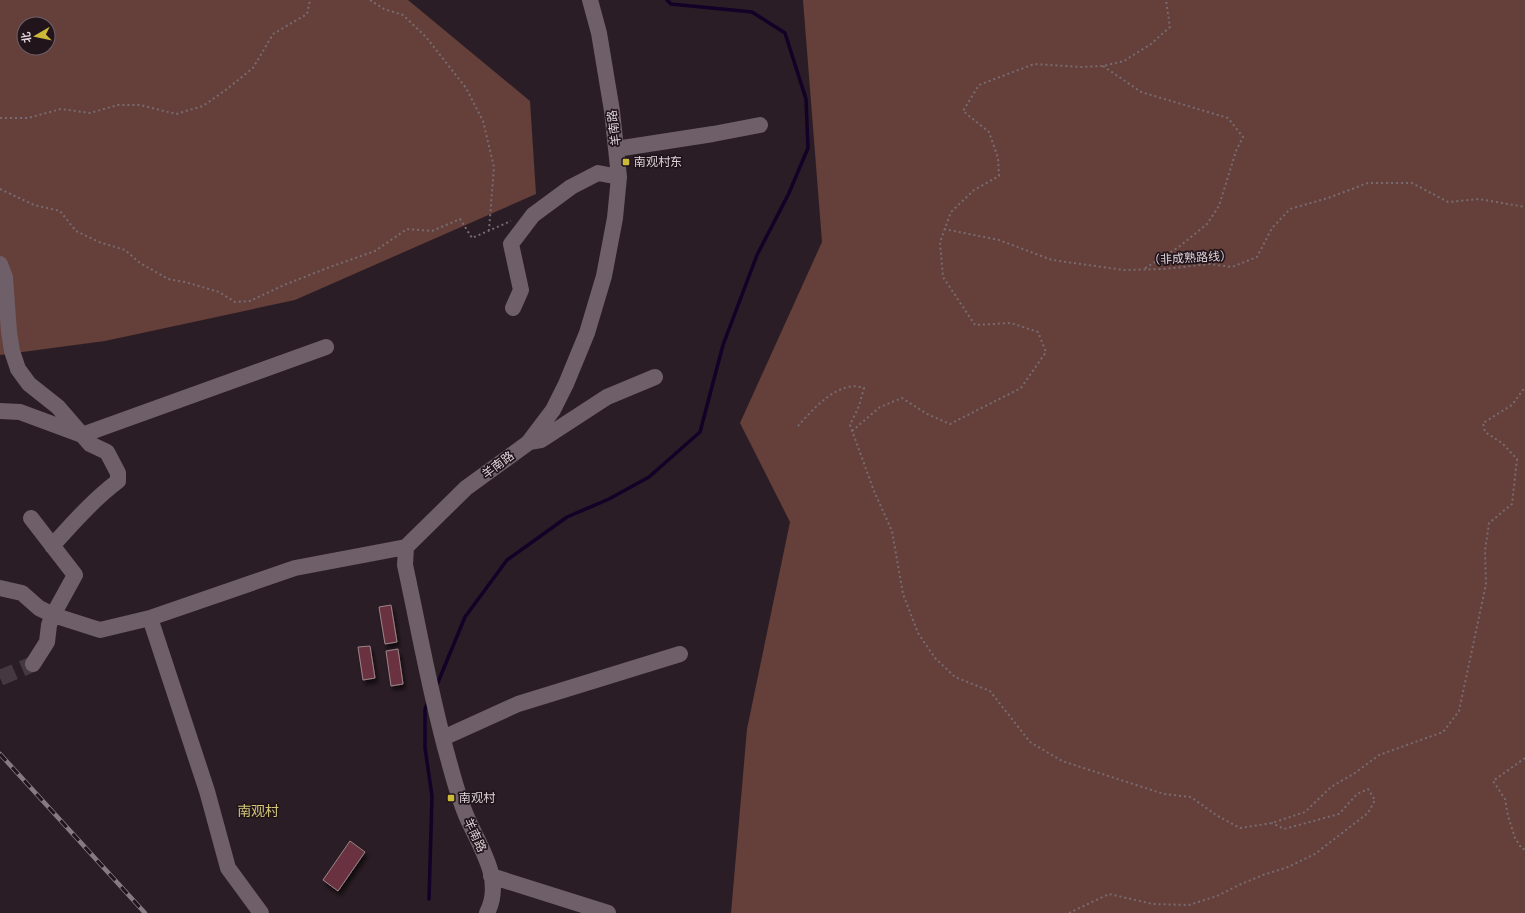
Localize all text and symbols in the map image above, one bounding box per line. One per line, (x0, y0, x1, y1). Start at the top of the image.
north arrow (16, 16, 56, 56)
text: 北 (19, 31, 34, 44)
street label: 羊南路 (605, 109, 623, 147)
place label: 南观村东 (634, 155, 682, 169)
marker: 南观村东 (621, 157, 631, 167)
street label: （非成熟路线） (1148, 249, 1232, 267)
street label: 羊南路 (479, 449, 517, 481)
place label: 南观村 (459, 791, 496, 805)
marker: 南观村 (446, 793, 456, 803)
district label: 南观村 (237, 803, 279, 820)
street label: 羊南路 (461, 816, 489, 854)

